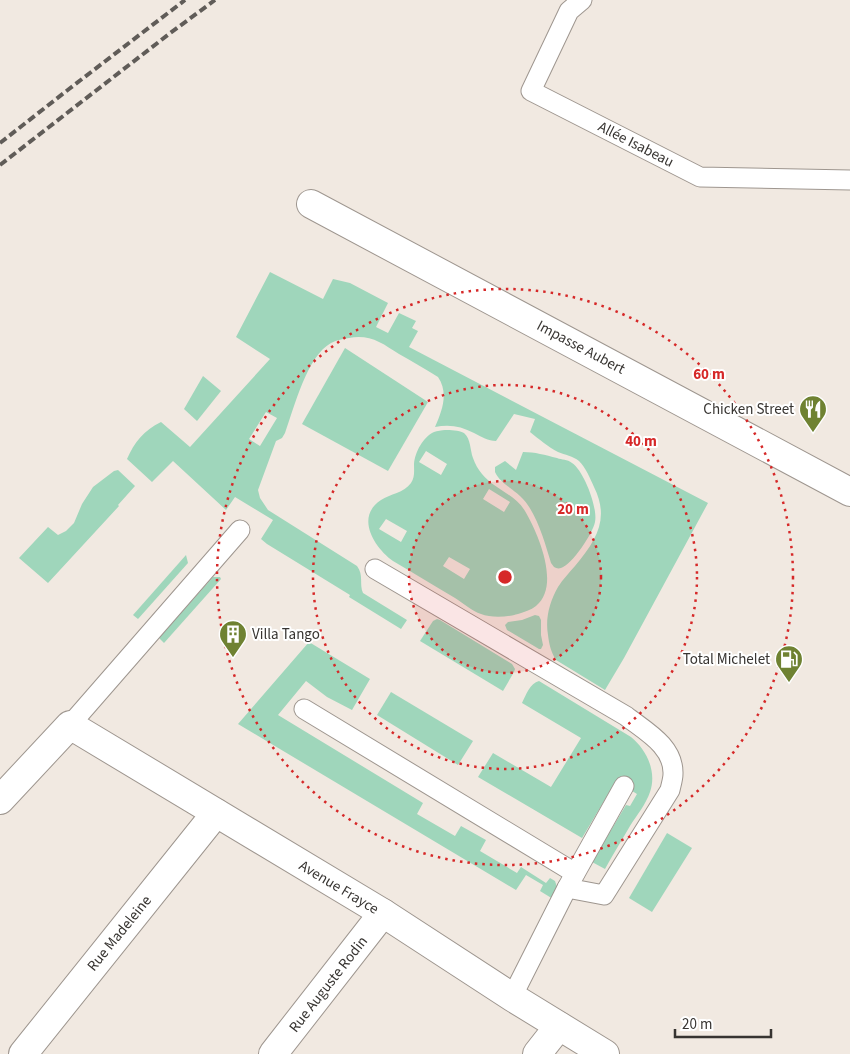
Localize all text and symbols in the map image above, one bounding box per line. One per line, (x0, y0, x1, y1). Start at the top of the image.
street label: Allée Isabeau (594, 116, 677, 173)
street label: Impasse Aubert (533, 315, 629, 380)
text: 60 m (693, 364, 725, 385)
restaurant icon: Chicken Street (798, 394, 828, 433)
place label: Chicken Street (703, 399, 794, 420)
text: 40 m (625, 431, 657, 452)
text: 20 m (557, 499, 589, 520)
centre of rings (496, 568, 514, 586)
building icon: Villa Tango (218, 619, 248, 658)
place label: Villa Tango (252, 624, 320, 645)
fuel station icon: Total Michelet (774, 644, 804, 683)
place label: Total Michelet (683, 649, 770, 670)
street label: Avenue Frayce (295, 855, 383, 920)
street label: Rue Madeleine (82, 891, 156, 976)
street label: Rue Auguste Rodin (284, 932, 373, 1037)
scale bar (675, 1006, 771, 1038)
text: 20 m (682, 1014, 712, 1035)

